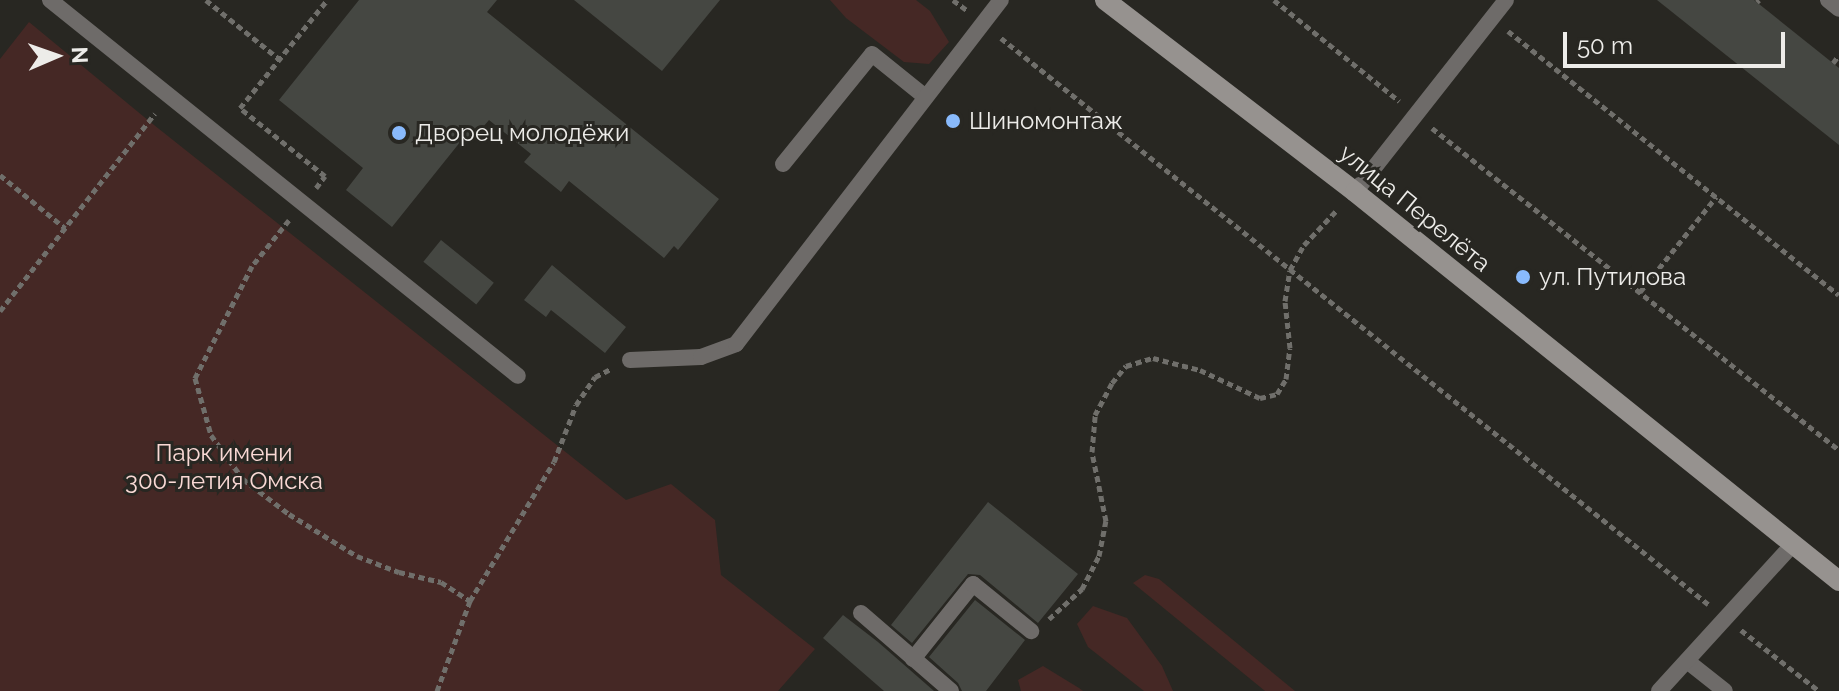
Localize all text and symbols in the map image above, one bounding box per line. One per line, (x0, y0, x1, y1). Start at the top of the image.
north arrow (16, 16, 96, 96)
scale bar (1567, 16, 1789, 66)
text: 50 m (1577, 31, 1633, 60)
text: N (67, 46, 93, 64)
place label: Шиномонтаж (969, 107, 1123, 135)
marker: Шиномонтаж (944, 112, 962, 130)
place label: Дворец молодёжи (415, 119, 629, 147)
marker: Дворец молодёжи (390, 124, 408, 142)
street label: улица Перелёта (1334, 138, 1496, 278)
place label: ул. Путилова (1539, 263, 1686, 291)
marker: ул. Путилова (1514, 268, 1532, 286)
park label: Парк имени 300-летия Омска (125, 439, 323, 495)

